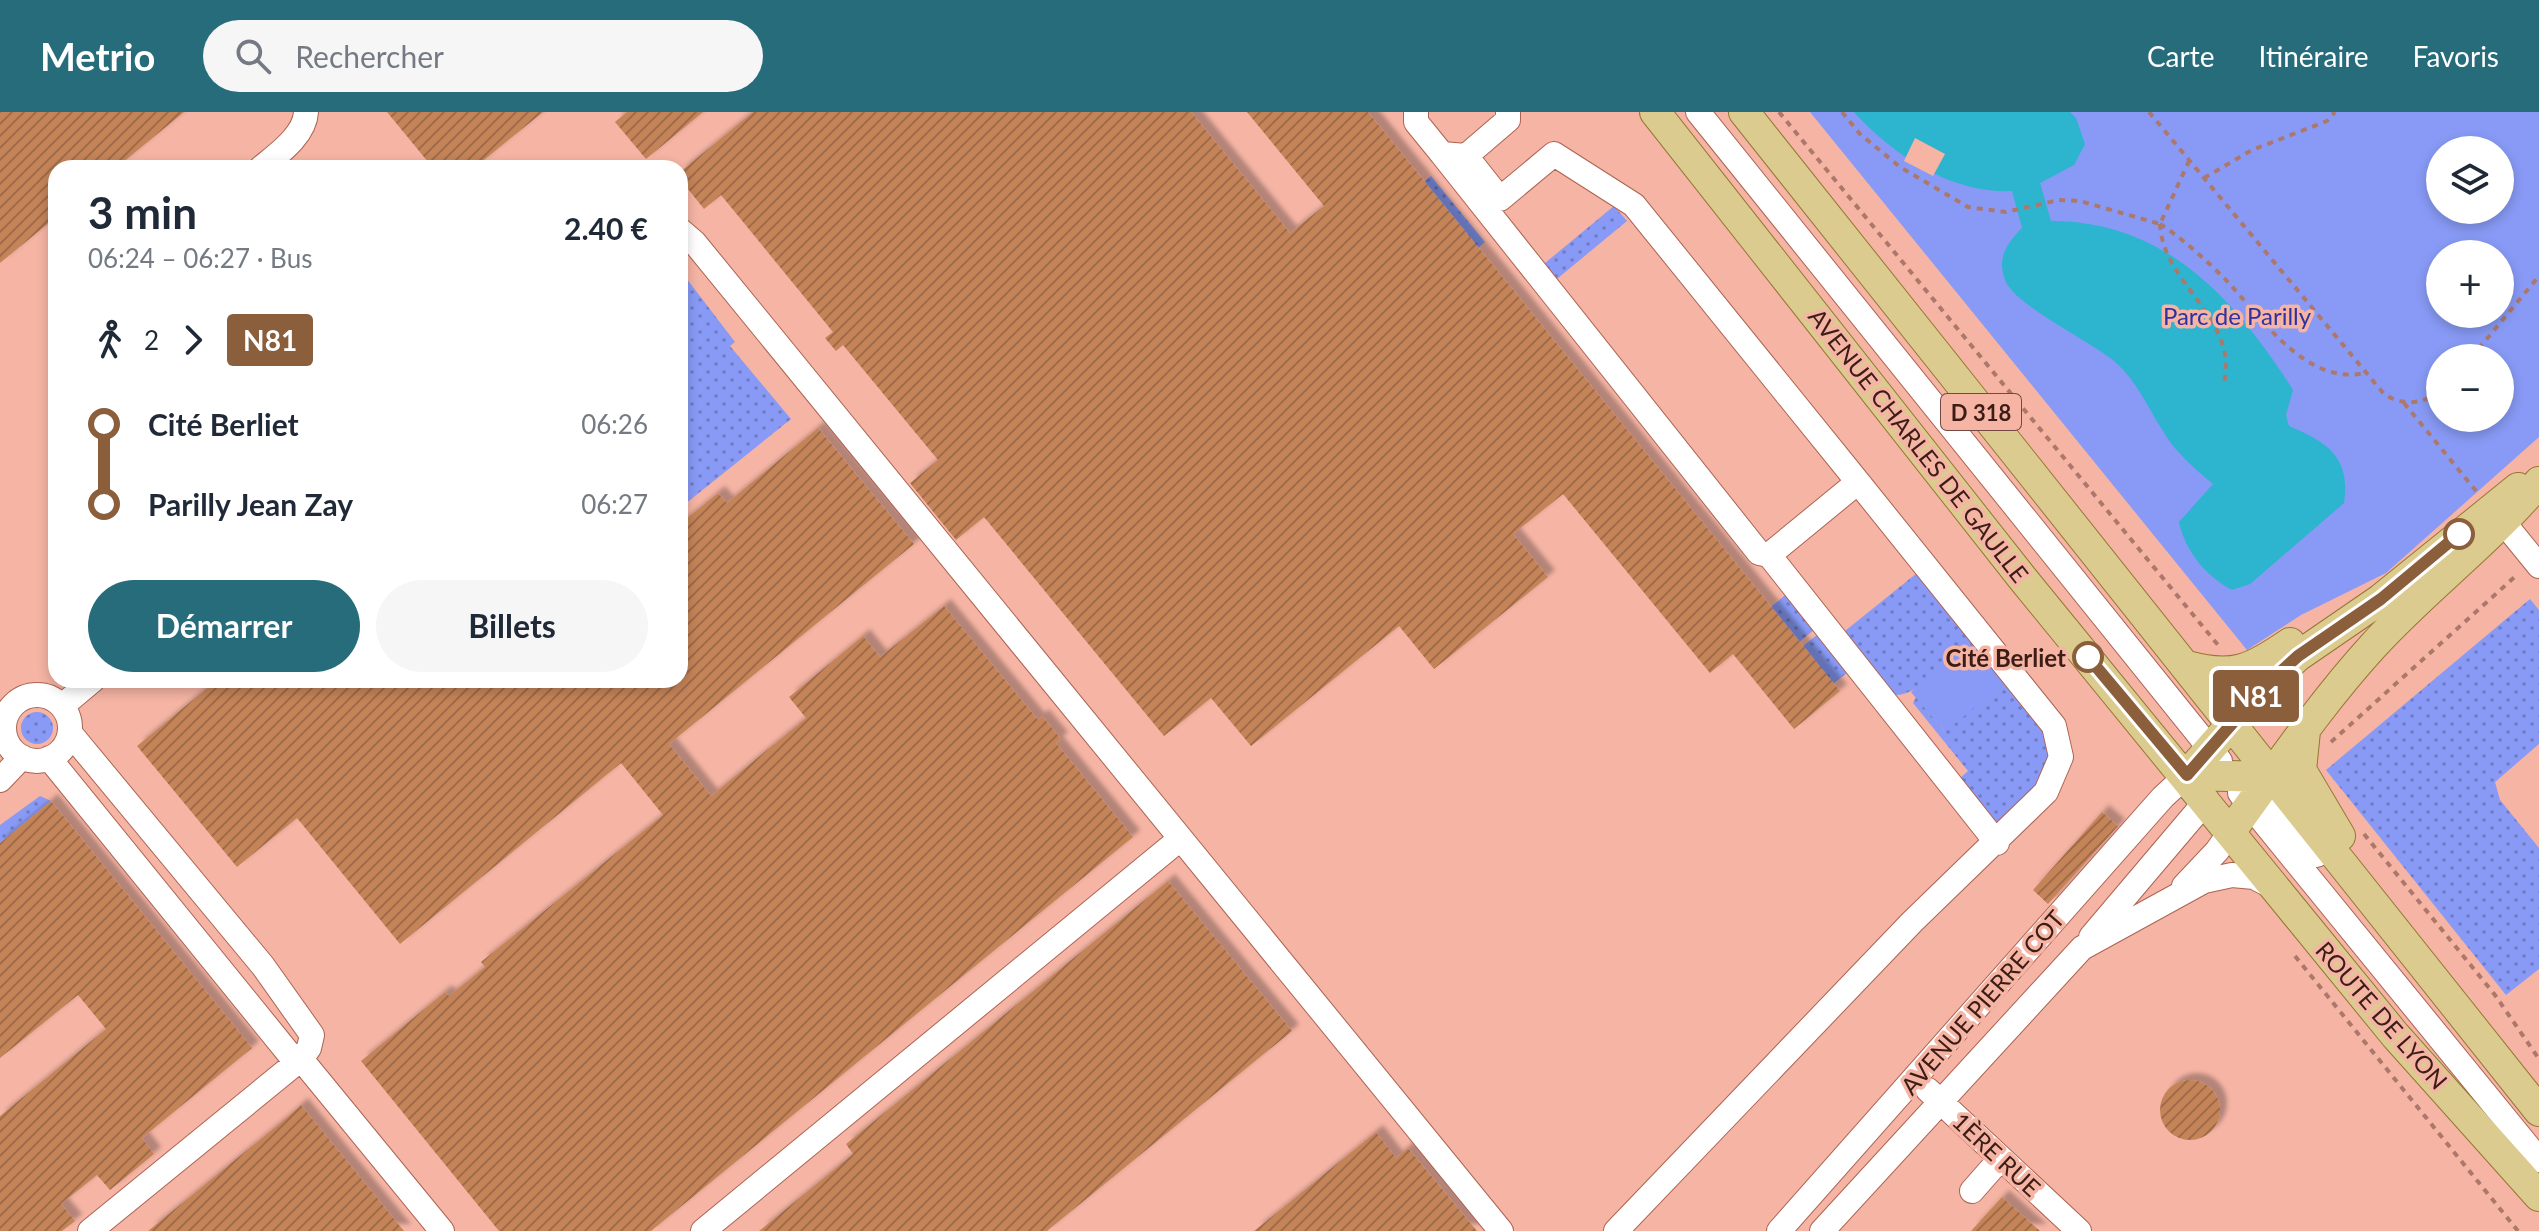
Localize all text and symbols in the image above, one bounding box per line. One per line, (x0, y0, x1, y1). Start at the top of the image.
search box (203, 20, 763, 92)
text: Metrio (40, 33, 155, 79)
icon: search (231, 34, 275, 78)
text: Rechercher (295, 38, 444, 74)
text: Carte (2147, 39, 2214, 73)
text: Itinéraire (2258, 39, 2369, 73)
text: Favoris (2413, 39, 2499, 73)
map controls (2426, 136, 2514, 432)
button: layers (2426, 136, 2514, 224)
text: 3 min (88, 186, 197, 238)
text: 2.40 € (564, 210, 648, 246)
button: + (2426, 240, 2514, 328)
text: 06:24 – 06:27 · Bus (88, 242, 312, 274)
park label: Parc de Parilly (2163, 301, 2312, 330)
street label: AVENUE CHARLES DE GAULLE (1803, 302, 2035, 588)
icon: walk (88, 318, 132, 362)
icon: forward (171, 318, 215, 362)
text: N81 (243, 323, 297, 357)
text: 2 (144, 324, 159, 356)
button: − (2426, 344, 2514, 432)
road number: D 318 (1941, 394, 2021, 430)
text: Cité Berliet (148, 406, 299, 442)
text: 06:26 (581, 408, 648, 440)
text: Parilly Jean Zay (148, 486, 353, 522)
text: 06:27 (581, 488, 648, 520)
unlabelled marker (2444, 519, 2474, 549)
button: Démarrer (88, 580, 360, 672)
button: Billets (376, 580, 648, 672)
marker: Cité Berliet (2073, 642, 2103, 672)
place label: Cité Berliet (1945, 643, 2066, 672)
line badge: N81 (2210, 670, 2302, 722)
text: N81 (2229, 679, 2283, 713)
street label: AVENUE PIERRE COT (1894, 904, 2070, 1100)
street label: ROUTE DE LYON (2310, 935, 2454, 1095)
street label: 1ÈRE RUE (1947, 1106, 2047, 1202)

